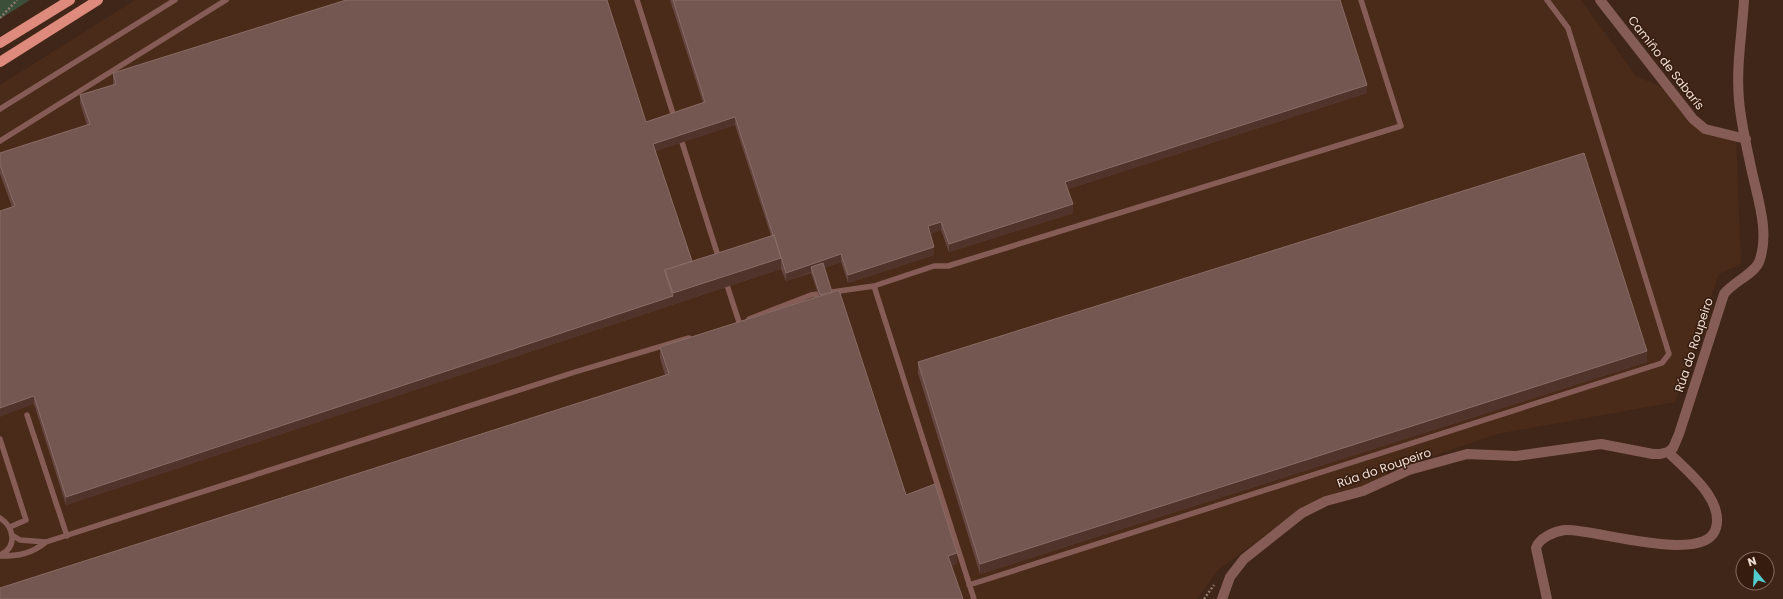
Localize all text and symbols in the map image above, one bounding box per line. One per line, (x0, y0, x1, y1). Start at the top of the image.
street label: Camiño de Sabarís (1624, 12, 1709, 113)
street label: Rúa do Roupeiro (1670, 295, 1717, 394)
street label: Rúa do Roupeiro (1334, 443, 1434, 492)
north arrow (1735, 551, 1775, 591)
text: N (1745, 553, 1758, 570)

